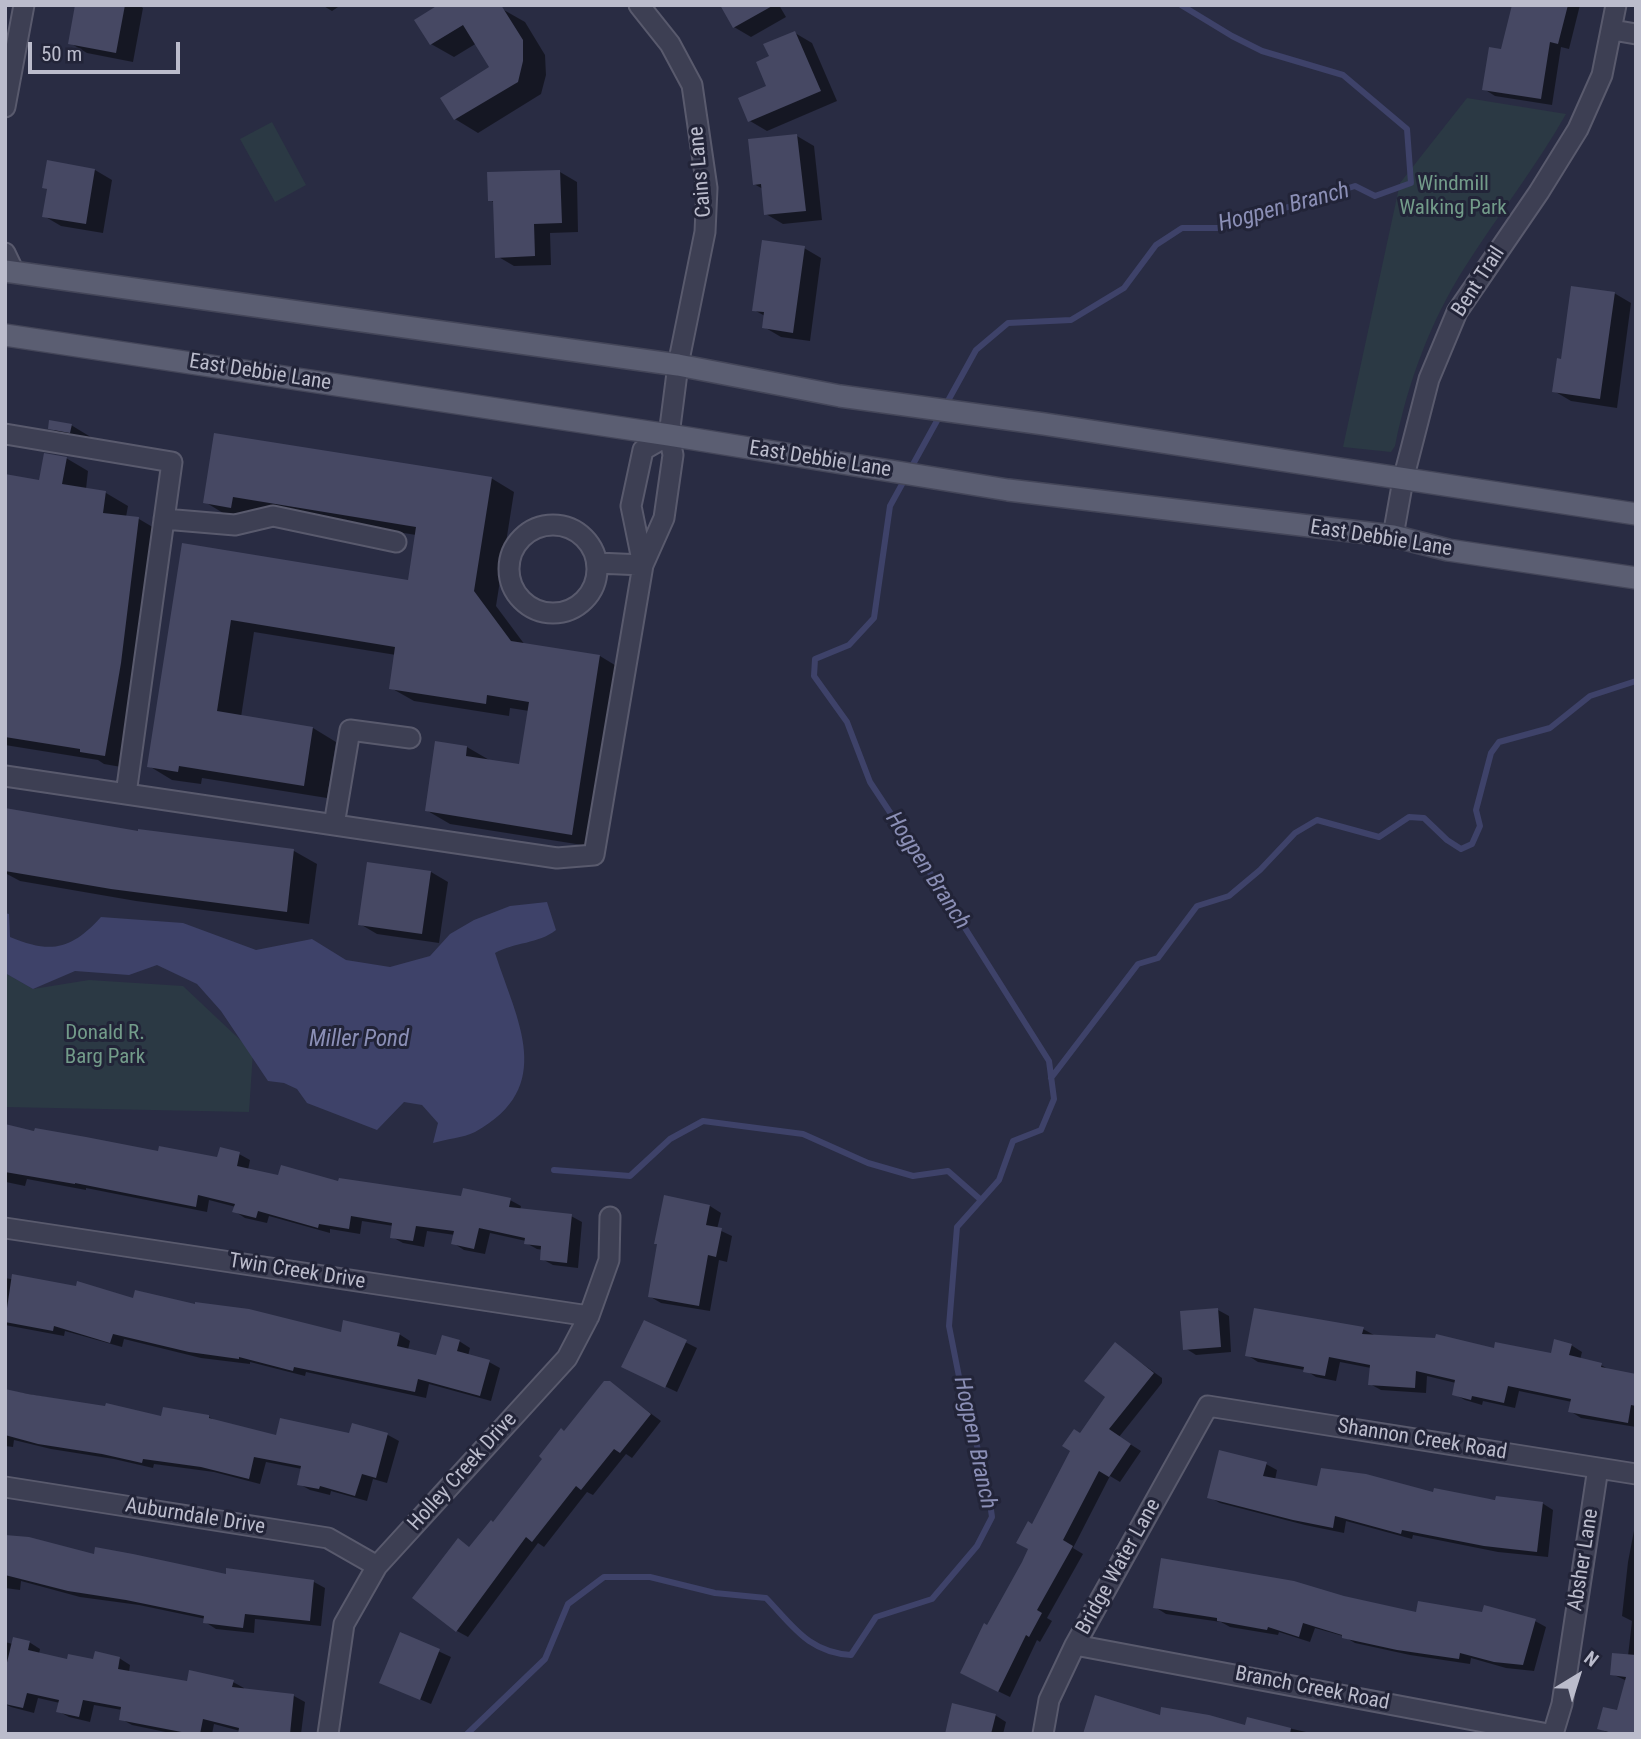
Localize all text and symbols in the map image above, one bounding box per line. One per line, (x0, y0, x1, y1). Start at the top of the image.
scale bar (32, 28, 184, 72)
text: 50 m (41, 42, 82, 66)
street label: Cains Lane (684, 125, 718, 219)
park label: Windmill Walking Park (1399, 172, 1507, 222)
water label: Hogpen Branch (1215, 177, 1353, 239)
street label: Bent Trail (1447, 242, 1511, 322)
street label: East Debbie Lane (187, 349, 333, 397)
street label: East Debbie Lane (747, 436, 893, 484)
street label: East Debbie Lane (1308, 515, 1454, 563)
water label: Hogpen Branch (879, 807, 975, 935)
park label: Donald R. Barg Park (65, 1021, 145, 1071)
water label: Miller Pond (309, 1026, 409, 1054)
street label: Twin Creek Drive (227, 1249, 367, 1295)
water label: Hogpen Branch (947, 1374, 1001, 1512)
street label: Holley Creek Drive (403, 1408, 523, 1536)
street label: Shannon Creek Road (1335, 1414, 1509, 1466)
street label: Auburndale Drive (123, 1494, 267, 1540)
street label: Bridge Water Lane (1071, 1495, 1167, 1639)
street label: Absher Lane (1563, 1507, 1605, 1613)
north arrow (1543, 1641, 1613, 1711)
text: N (1580, 1646, 1603, 1672)
street label: Branch Creek Road (1233, 1662, 1391, 1716)

